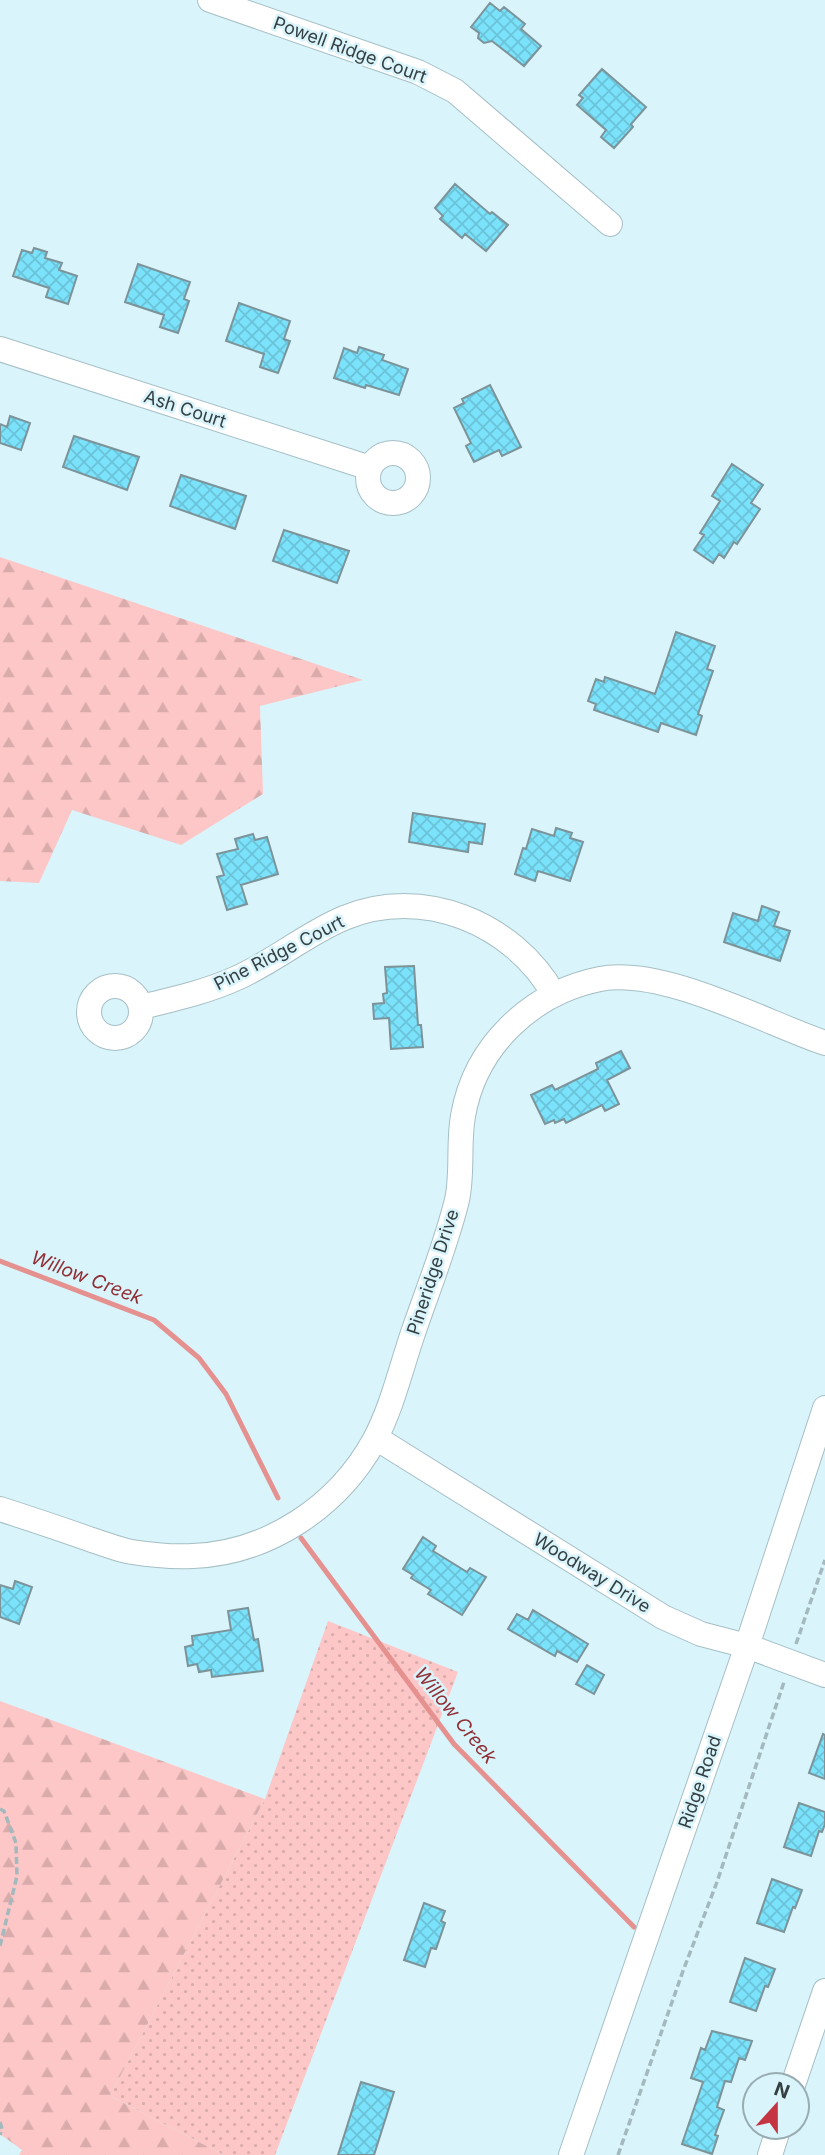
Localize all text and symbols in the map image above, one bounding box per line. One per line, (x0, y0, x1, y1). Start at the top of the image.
street label: Powell Ridge Court (271, 12, 430, 87)
street label: Ash Court (141, 385, 229, 432)
street label: Pine Ridge Court (210, 911, 347, 994)
street label: Pineridge Drive (402, 1206, 463, 1337)
water label: Willow Creek (28, 1246, 146, 1309)
street label: Woodway Drive (530, 1528, 655, 1617)
water label: Willow Creek (410, 1662, 502, 1769)
street label: Ridge Road (674, 1733, 725, 1831)
north arrow (741, 2071, 811, 2141)
text: N (771, 2077, 793, 2104)

